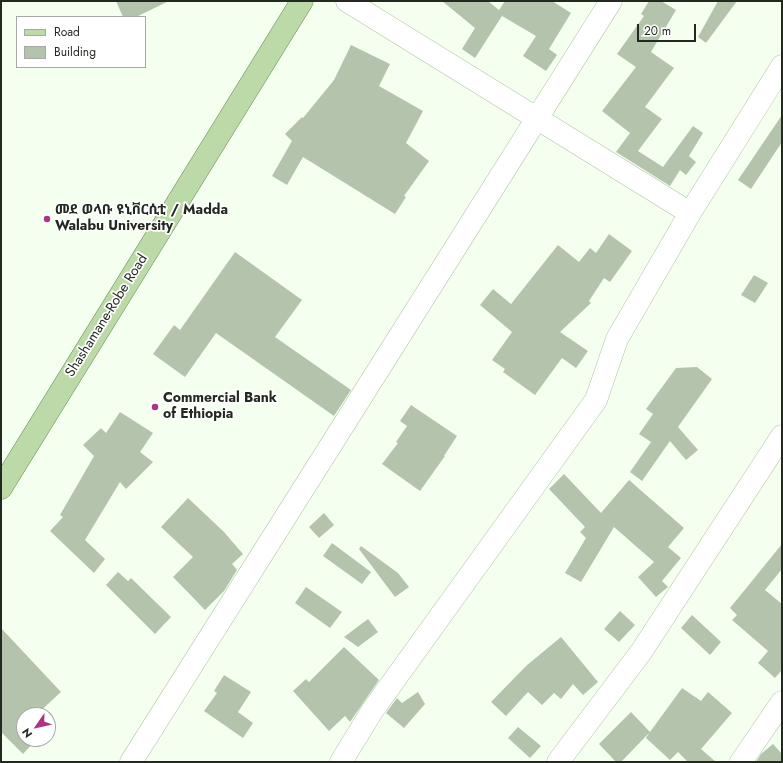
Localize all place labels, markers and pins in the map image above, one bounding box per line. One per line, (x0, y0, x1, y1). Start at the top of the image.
place label: መደ ወላቡ ዩኒቨርሲቲ / Madda Walabu University (55, 203, 228, 236)
marker: መደ ወላቡ ዩኒቨርሲቲ / Madda Walabu University (42, 214, 52, 224)
place label: Commercial Bank of Ethiopia (163, 391, 277, 424)
marker: Commercial Bank of Ethiopia (150, 402, 160, 412)

